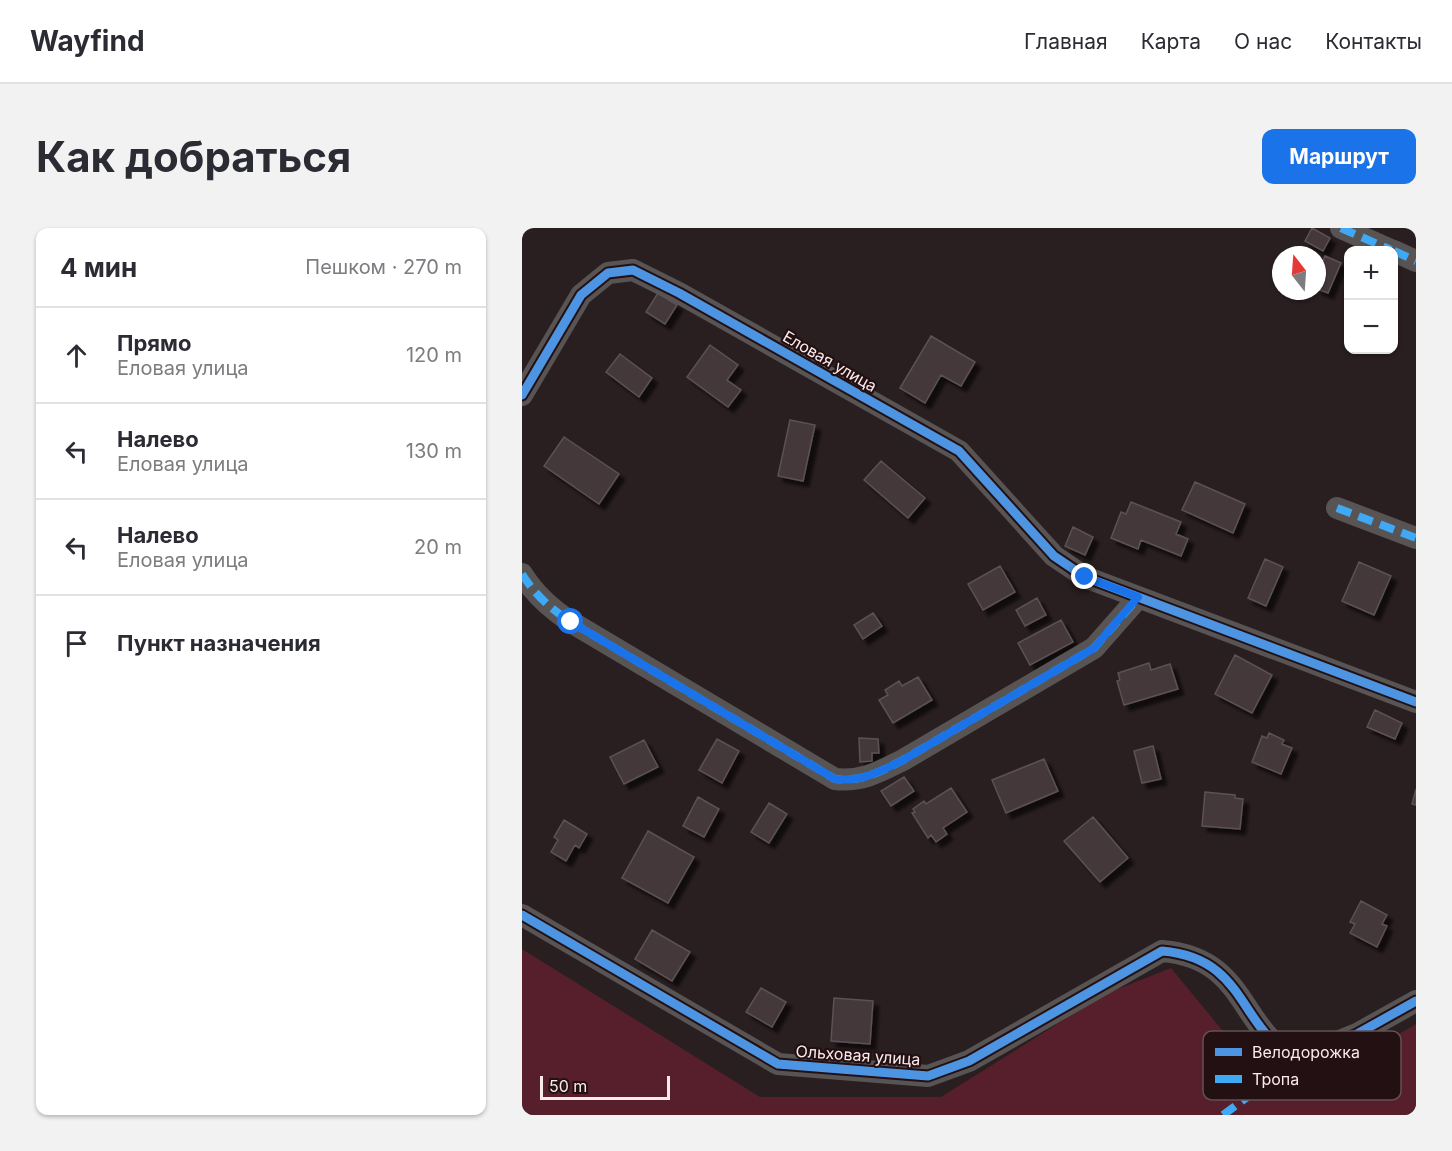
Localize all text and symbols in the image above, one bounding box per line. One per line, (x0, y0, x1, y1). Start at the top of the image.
text: Wayfind (30, 24, 145, 58)
text: Главная (1024, 29, 1108, 54)
text: Карта (1141, 29, 1201, 54)
text: О нас (1234, 29, 1292, 54)
text: Контакты (1325, 29, 1422, 54)
button: Маршрут (1262, 129, 1416, 184)
text: Как добраться (36, 131, 351, 182)
north arrow (1272, 246, 1326, 300)
map controls (1344, 246, 1398, 354)
button: + (1344, 246, 1398, 300)
text: 4 мин (60, 252, 137, 283)
text: Пешком · 270 m (305, 255, 462, 279)
button: − (1344, 300, 1398, 354)
street label: Еловая улица (779, 326, 881, 396)
text: Прямо (117, 330, 191, 356)
icon: ahead (60, 339, 93, 372)
text: 120 m (406, 343, 462, 367)
text: Еловая улица (117, 356, 249, 380)
text: Налево (117, 426, 199, 452)
icon: left (60, 435, 93, 468)
text: 130 m (406, 439, 462, 463)
text: Еловая улица (117, 452, 249, 476)
text: Налево (117, 522, 199, 548)
icon: left (60, 531, 93, 564)
text: 20 m (414, 535, 462, 559)
text: Еловая улица (117, 548, 249, 572)
route end (1071, 563, 1097, 589)
route start (557, 608, 583, 634)
icon: arrive (60, 627, 93, 660)
text: Пункт назначения (117, 630, 321, 656)
legend (1203, 1031, 1401, 1100)
street label: Ольховая улица (795, 1041, 921, 1069)
text: Велодорожка (1252, 1042, 1360, 1062)
text: Тропа (1252, 1069, 1299, 1089)
scale bar (540, 1073, 670, 1100)
text: 50 m (549, 1076, 587, 1096)

